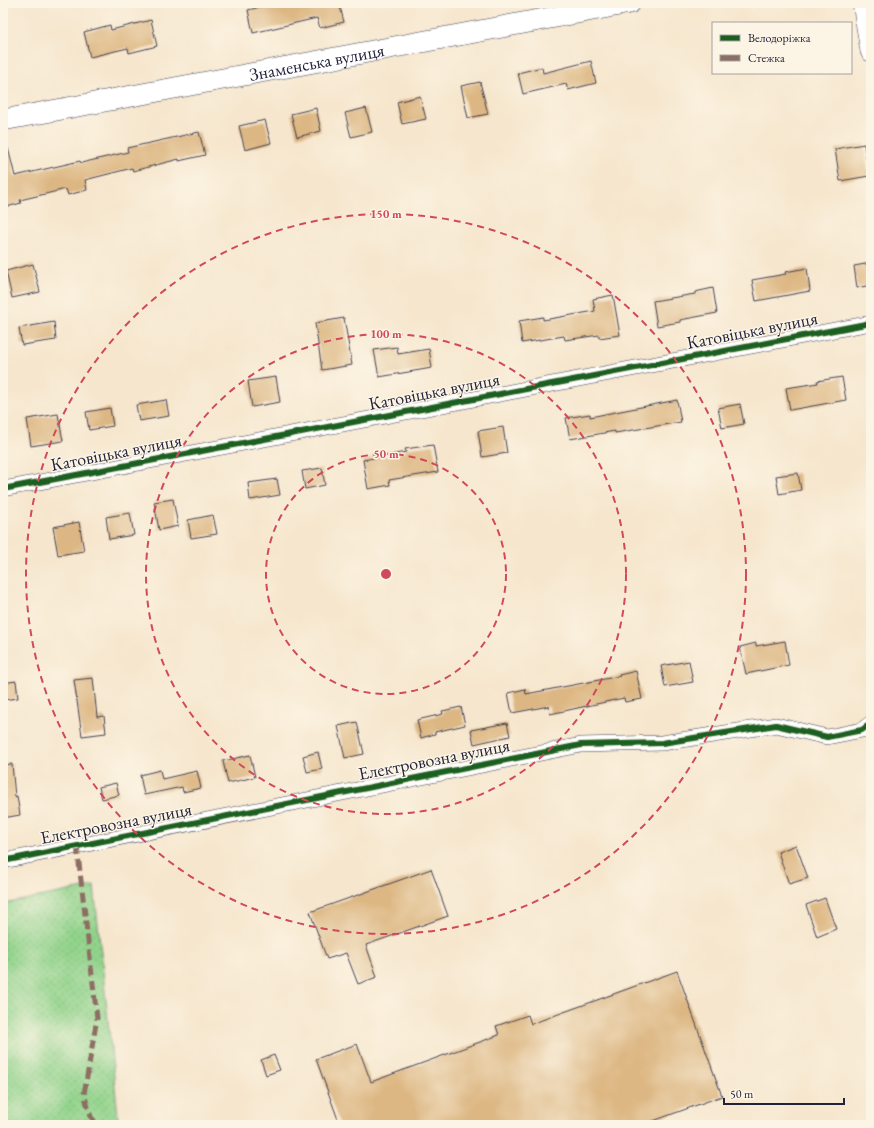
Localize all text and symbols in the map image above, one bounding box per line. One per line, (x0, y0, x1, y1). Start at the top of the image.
legend (712, 22, 852, 74)
text: Велодоріжка (748, 30, 811, 46)
street label: Знаменська вулиця (247, 38, 386, 85)
text: Стежка (748, 50, 785, 66)
text: 150 m (370, 206, 402, 222)
street label: Катовіцька вулиця (685, 306, 819, 354)
text: 100 m (370, 326, 402, 342)
street label: Катовіцька вулиця (367, 367, 501, 415)
street label: Катовіцька вулиця (49, 428, 183, 476)
text: 50 m (373, 446, 399, 462)
centre of rings (379, 567, 393, 581)
street label: Електровозна вулиця (356, 733, 512, 785)
street label: Електровозна вулиця (38, 797, 194, 849)
scale bar (724, 1080, 844, 1106)
text: 50 m (730, 1086, 754, 1102)

